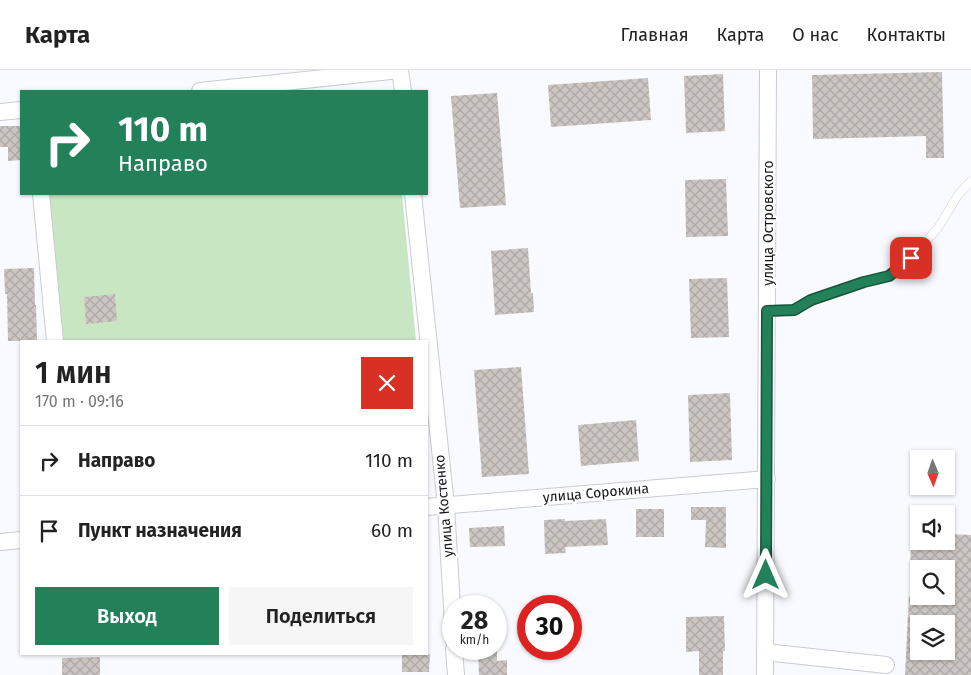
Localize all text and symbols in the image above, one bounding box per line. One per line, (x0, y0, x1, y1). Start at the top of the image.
text: Карта (25, 21, 90, 49)
text: Главная (621, 24, 689, 46)
text: Карта (717, 24, 764, 46)
text: О нас (792, 24, 839, 46)
text: Контакты (867, 24, 946, 46)
text: 110 m (118, 108, 208, 150)
icon: right (35, 110, 100, 175)
text: Направо (118, 150, 208, 177)
street label: улица Островского (760, 160, 777, 286)
pin (890, 237, 932, 279)
icon: arrive (897, 244, 925, 272)
text: 1 мин (35, 355, 112, 391)
button: close (361, 357, 413, 409)
text: 170 m · 09:16 (35, 392, 124, 411)
icon: right (35, 447, 63, 475)
text: Направо (78, 449, 155, 472)
text: 110 m (365, 449, 413, 472)
north arrow (910, 450, 955, 495)
map controls (910, 450, 955, 660)
street label: улица Костенко (431, 454, 457, 558)
street label: улица Сорокина (542, 480, 650, 506)
button: sound (910, 505, 955, 550)
icon: arrive (35, 517, 63, 545)
text: Пункт назначения (78, 519, 242, 542)
text: 60 m (371, 519, 413, 542)
position arrow (739, 548, 791, 600)
button: search (910, 560, 955, 605)
button: Выход (35, 587, 219, 645)
button: Поделиться (229, 587, 413, 645)
speed limit sign: 30 (517, 595, 582, 660)
text: 28 (461, 606, 488, 636)
button: layers (910, 615, 955, 660)
text: km/h (460, 633, 489, 647)

